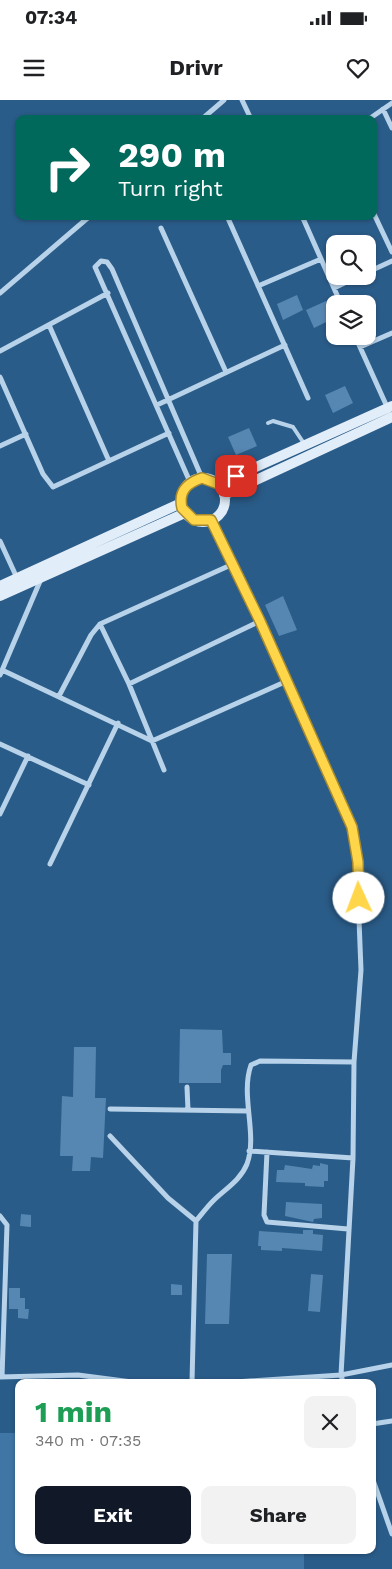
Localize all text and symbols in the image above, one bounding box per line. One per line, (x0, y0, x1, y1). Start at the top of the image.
text: 07:34 (25, 6, 77, 29)
icon: menu (20, 54, 48, 82)
icon: heart (344, 54, 372, 82)
text: Drivr (169, 55, 223, 80)
text: 290 m (118, 134, 226, 176)
icon: right (35, 135, 100, 200)
text: Turn right (118, 176, 223, 201)
map controls (326, 235, 376, 345)
button: search (326, 235, 376, 285)
button: layers (326, 295, 376, 345)
pin (215, 455, 257, 497)
icon: arrive (222, 462, 250, 490)
position arrow (332, 871, 384, 923)
text: 1 min (35, 1394, 112, 1429)
button: close (304, 1396, 356, 1448)
text: 340 m · 07:35 (35, 1431, 141, 1450)
button: Exit (35, 1486, 191, 1544)
button: Share (201, 1486, 356, 1544)

